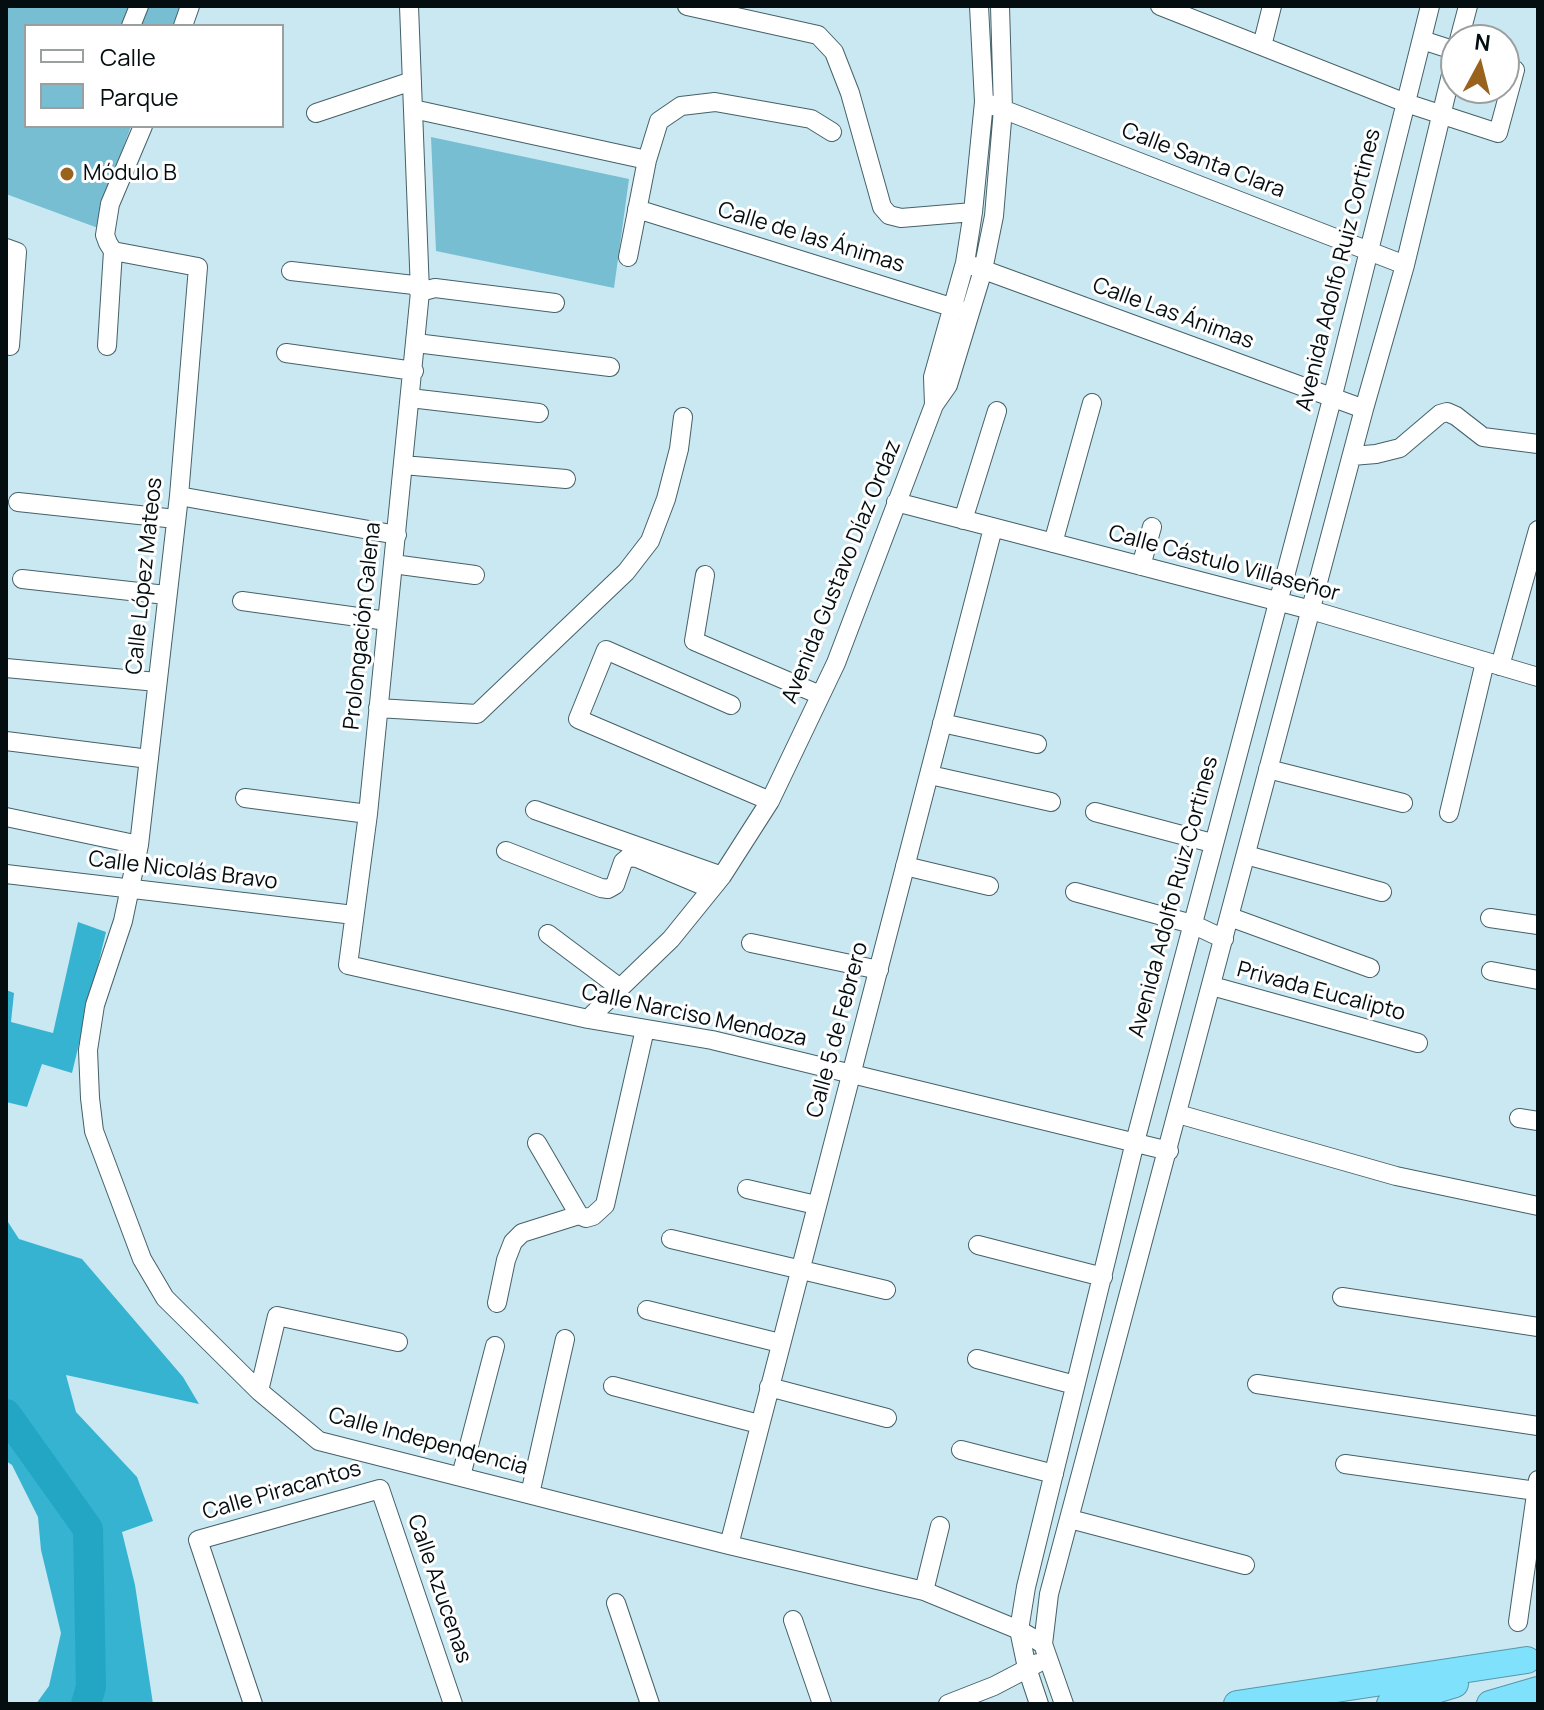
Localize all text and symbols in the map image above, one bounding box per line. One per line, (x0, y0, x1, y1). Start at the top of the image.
legend (24, 24, 284, 128)
north arrow (1440, 24, 1520, 104)
text: N (1473, 26, 1492, 58)
text: Calle (100, 40, 156, 73)
text: Parque (100, 80, 178, 113)
street label: Calle Santa Clara (1118, 118, 1288, 204)
street label: Avenida Adolfo Ruiz Cortines (1291, 126, 1387, 414)
place label: Módulo B (83, 161, 177, 187)
marker: Módulo B (58, 165, 76, 183)
street label: Calle de las Ánimas (715, 197, 907, 279)
street label: Calle Las Ánimas (1089, 273, 1257, 355)
street label: Avenida Gustavo Díaz Ordaz (777, 436, 907, 708)
street label: Calle López Mateos (122, 476, 168, 676)
street label: Calle Cástulo Villaseñor (1105, 520, 1343, 608)
street label: Prolongación Galena (339, 521, 387, 731)
street label: Avenida Adolfo Ruiz Cortines (1124, 753, 1224, 1041)
street label: Calle Nicolás Bravo (87, 846, 279, 896)
street label: Calle 5 de Febrero (802, 939, 874, 1121)
street label: Privada Eucalipto (1234, 957, 1408, 1027)
street label: Calle Narciso Mendoza (579, 979, 809, 1053)
street label: Calle Independencia (325, 1403, 531, 1481)
street label: Calle Piracantos (200, 1456, 364, 1526)
street label: Calle Azucenas (401, 1511, 477, 1667)

